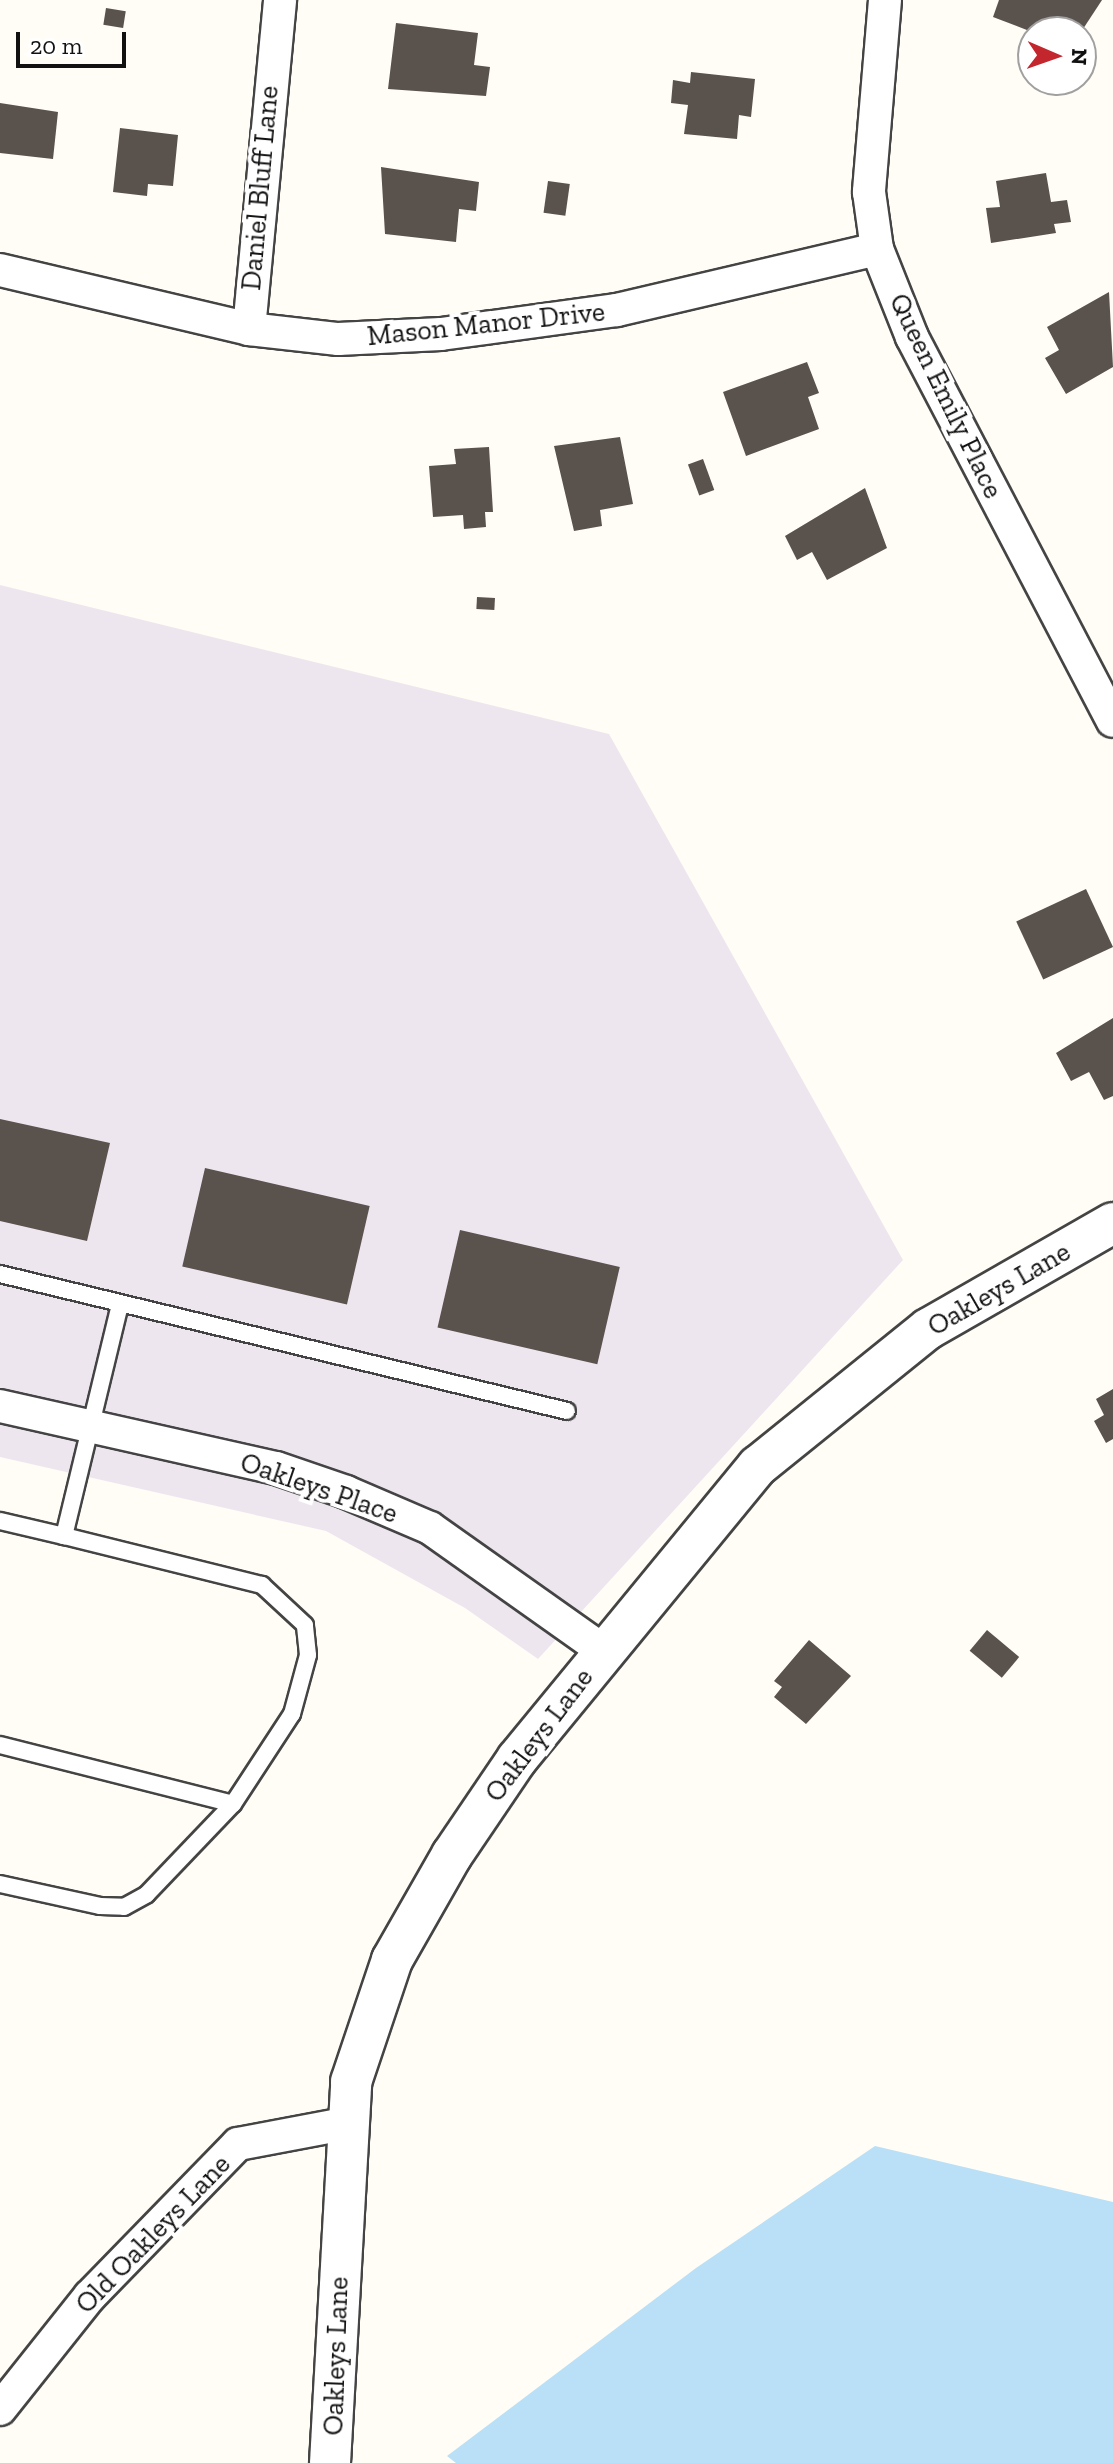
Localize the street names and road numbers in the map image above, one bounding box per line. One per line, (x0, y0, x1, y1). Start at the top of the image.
street label: Daniel Bluff Lane (234, 84, 286, 292)
street label: Queen Emily Place (882, 288, 1010, 504)
street label: Mason Manor Drive (365, 295, 607, 353)
street label: Oakleys Lane (922, 1235, 1076, 1343)
street label: Oakleys Place (236, 1445, 402, 1531)
street label: Oakleys Lane (478, 1661, 600, 1809)
street label: Old Oakleys Lane (69, 2147, 237, 2321)
street label: Oakleys Lane (316, 2276, 356, 2436)

